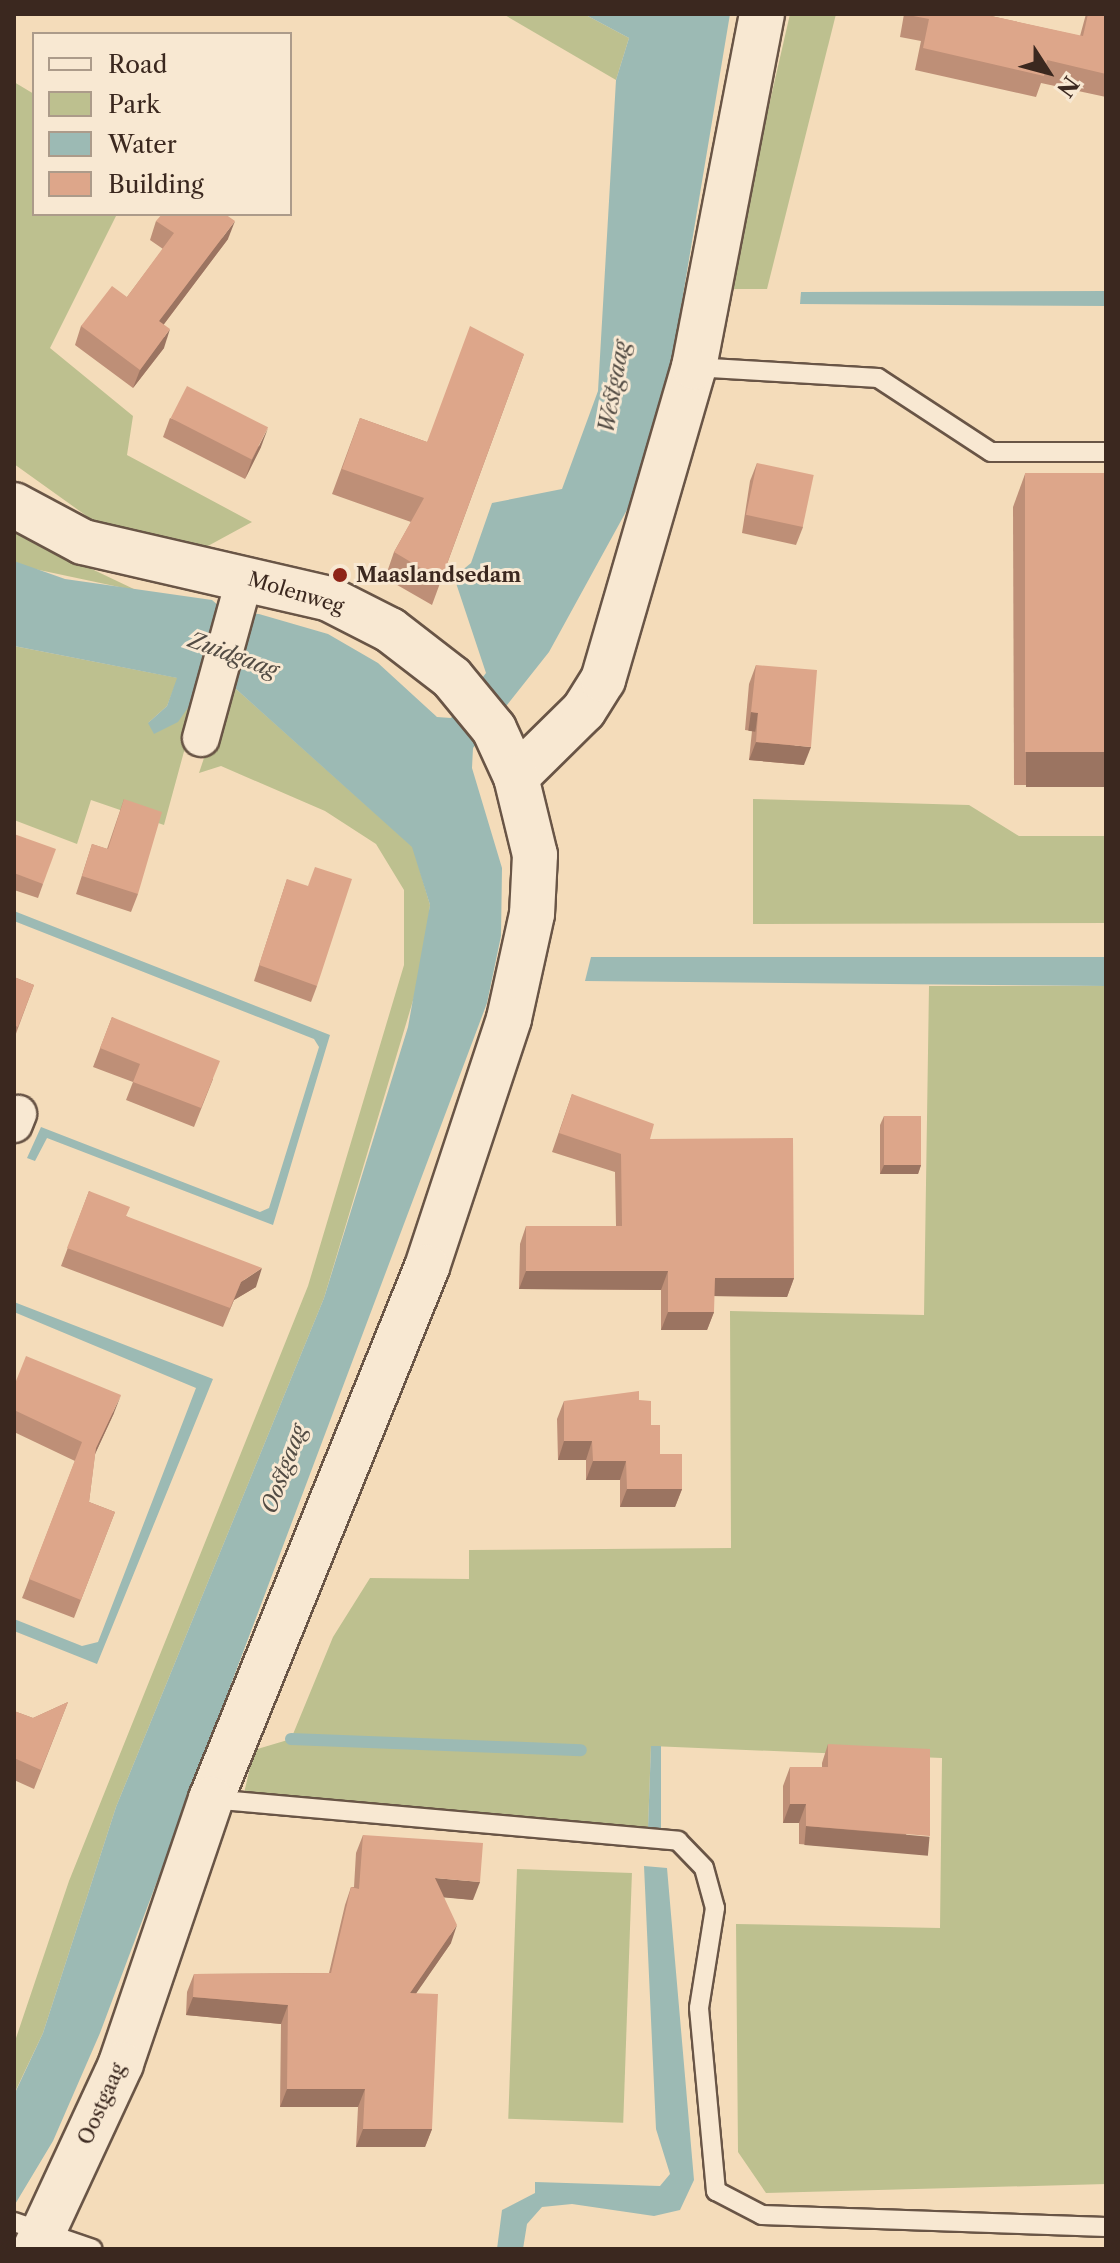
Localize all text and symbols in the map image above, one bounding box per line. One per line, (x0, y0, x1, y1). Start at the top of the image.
legend (32, 32, 292, 216)
north arrow (1008, 32, 1088, 112)
text: Road (108, 50, 167, 79)
text: N (1051, 71, 1084, 102)
text: Park (108, 90, 160, 119)
text: Water (108, 130, 177, 159)
text: Building (108, 170, 204, 199)
water label: Westgaag (593, 339, 635, 435)
place label: Maaslandsedam (356, 563, 521, 587)
marker: Maaslandsedam (331, 566, 349, 584)
street label: Molenweg (245, 567, 347, 619)
water label: Zuidgaag (184, 626, 282, 684)
water label: Oostgaag (256, 1421, 312, 1517)
street label: Oostgaag (73, 2060, 131, 2148)

